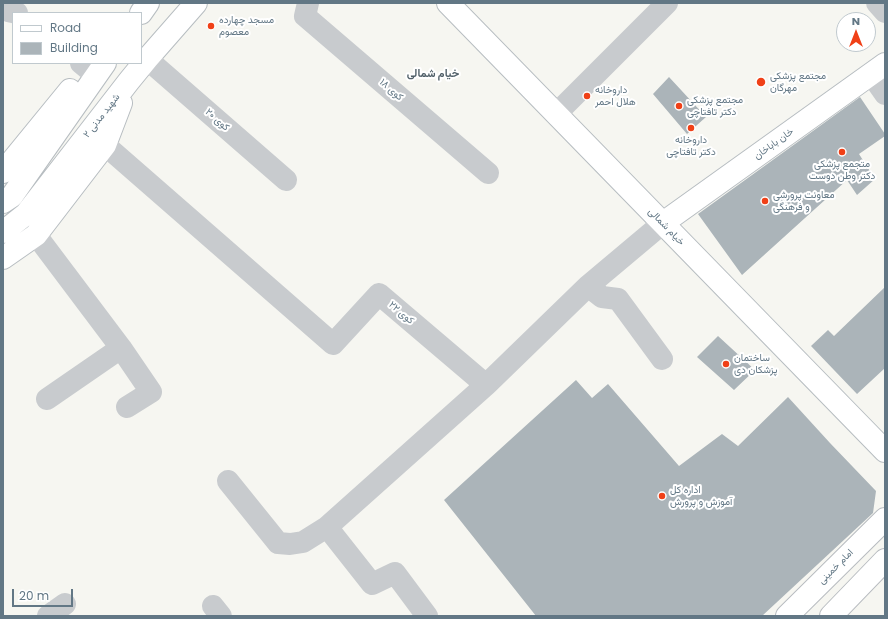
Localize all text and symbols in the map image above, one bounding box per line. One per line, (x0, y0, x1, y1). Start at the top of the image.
legend (12, 12, 142, 64)
north arrow (836, 12, 876, 52)
text: N (852, 13, 860, 29)
place label: مسجد چهارده معصوم (219, 14, 274, 38)
text: Road (50, 19, 81, 36)
marker: مسجد چهارده معصوم (206, 21, 216, 31)
text: Building (50, 39, 98, 56)
district label: خیام شمالی (407, 67, 459, 81)
place label: مجتمع پزشکی مهرگان (770, 70, 826, 94)
street label: کوی ۱۸ (377, 76, 405, 104)
marker: مجتمع پزشکی مهرگان (755, 76, 767, 88)
place label: داروخانه هلال احمر (595, 84, 636, 108)
marker: داروخانه هلال احمر (582, 91, 592, 101)
street label: شهید مدنی ۲ (81, 92, 123, 140)
place label: مجتمع پزشکی دکتر تافتاچی (687, 94, 743, 118)
marker: مجتمع پزشکی دکتر تافتاچی (674, 101, 684, 111)
street label: کوی ۲۰ (202, 106, 232, 134)
marker: داروخانه دکتر تافتاچی (686, 123, 696, 133)
street label: خان باباخان (752, 126, 796, 162)
place label: داروخانه دکتر تافتاچی (666, 134, 716, 158)
marker: متجمع پزشکی دکتر وطن دوست (837, 147, 847, 157)
place label: متجمع پزشکی دکتر وطن دوست (809, 158, 875, 182)
place label: معاونت پرورشی و فرهنگی (773, 189, 835, 212)
marker: معاونت پرورشی و فرهنگی (760, 196, 770, 206)
street label: خیام شمالی (645, 206, 687, 248)
street label: کوی ۲۲ (386, 299, 416, 327)
place label: ساختمان پزشکان دی (734, 352, 777, 376)
marker: ساختمان پزشکان دی (721, 359, 731, 369)
place label: اداره کل آموزش و پرورش (670, 484, 732, 508)
marker: اداره کل آموزش و پرورش (657, 491, 667, 501)
street label: امام خمینی (816, 547, 856, 587)
scale bar (14, 581, 75, 607)
text: 20 m (19, 587, 49, 604)

